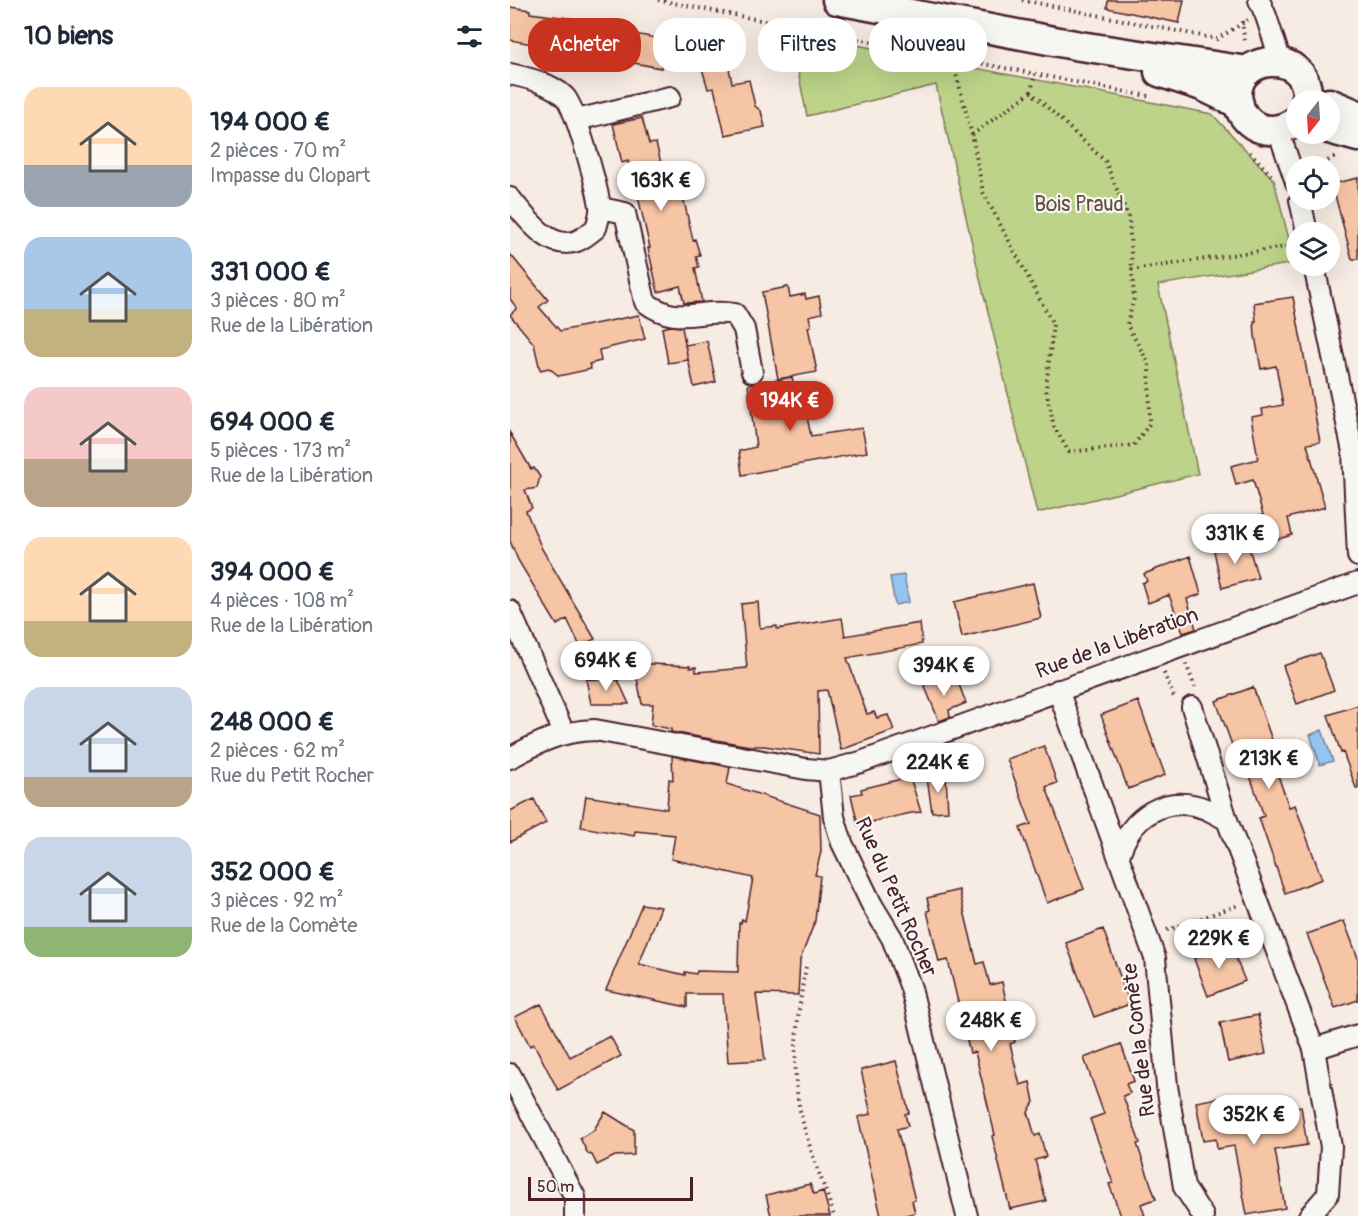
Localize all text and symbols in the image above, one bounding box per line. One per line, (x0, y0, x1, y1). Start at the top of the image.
chip: Acheter (528, 18, 641, 72)
chip: Louer (653, 18, 746, 72)
chip: Filtres (758, 18, 857, 72)
chip: Nouveau (869, 18, 987, 72)
text: 10 biens (24, 20, 113, 52)
icon: filters (453, 20, 486, 53)
north arrow (1286, 90, 1340, 144)
map controls (1286, 90, 1340, 276)
text: 194 000 € (210, 106, 330, 138)
icon: home (72, 111, 144, 183)
text: 2 pièces · 70 m² (210, 138, 346, 163)
button: locate (1286, 156, 1340, 210)
pin: 163K € (612, 161, 710, 212)
text: Impasse du Clopart (210, 163, 370, 188)
text: 163K € (631, 168, 691, 193)
park label: Bois Praud (1034, 191, 1124, 218)
button: layers (1286, 222, 1340, 276)
text: 331 000 € (210, 256, 331, 288)
icon: home (72, 261, 144, 333)
text: 3 pièces · 80 m² (210, 288, 346, 313)
text: Rue de la Libération (210, 313, 373, 338)
pin: 194K € (741, 381, 839, 432)
text: 194K € (760, 388, 820, 413)
text: 694 000 € (210, 406, 335, 438)
icon: home (72, 411, 144, 483)
text: 5 pièces · 173 m² (210, 438, 351, 463)
text: Rue de la Libération (210, 463, 373, 488)
pin: 331K € (1186, 514, 1284, 565)
text: 331K € (1205, 521, 1265, 546)
text: 394 000 € (210, 556, 335, 588)
icon: home (72, 561, 144, 633)
text: 4 pièces · 108 m² (210, 588, 354, 613)
street label: Rue de la Libération (1032, 601, 1202, 685)
text: Rue de la Libération (210, 613, 373, 638)
pin: 694K € (557, 641, 655, 692)
pin: 394K € (895, 646, 993, 697)
text: 694K € (574, 648, 638, 673)
text: 394K € (913, 653, 975, 678)
text: 248 000 € (210, 706, 334, 738)
icon: home (72, 711, 144, 783)
text: 2 pièces · 62 m² (210, 738, 345, 763)
pin: 213K € (1220, 739, 1318, 790)
pin: 224K € (889, 743, 987, 794)
text: 213K € (1239, 746, 1299, 771)
text: 224K € (906, 750, 970, 775)
text: Rue du Petit Rocher (210, 763, 374, 788)
street label: Rue du Petit Rocher (849, 813, 944, 982)
text: 352 000 € (210, 856, 335, 888)
icon: home (72, 861, 144, 933)
text: 3 pièces · 92 m² (210, 888, 344, 913)
text: Rue de la Comète (210, 913, 357, 938)
pin: 229K € (1170, 919, 1268, 970)
text: 229K € (1188, 926, 1250, 951)
street label: Rue de la Comète (1116, 961, 1162, 1118)
pin: 248K € (942, 1001, 1040, 1052)
text: 248K € (960, 1008, 1022, 1033)
pin: 352K € (1205, 1095, 1303, 1146)
text: 352K € (1223, 1102, 1285, 1127)
scale bar (528, 1174, 693, 1202)
text: 50 m (537, 1177, 574, 1197)

